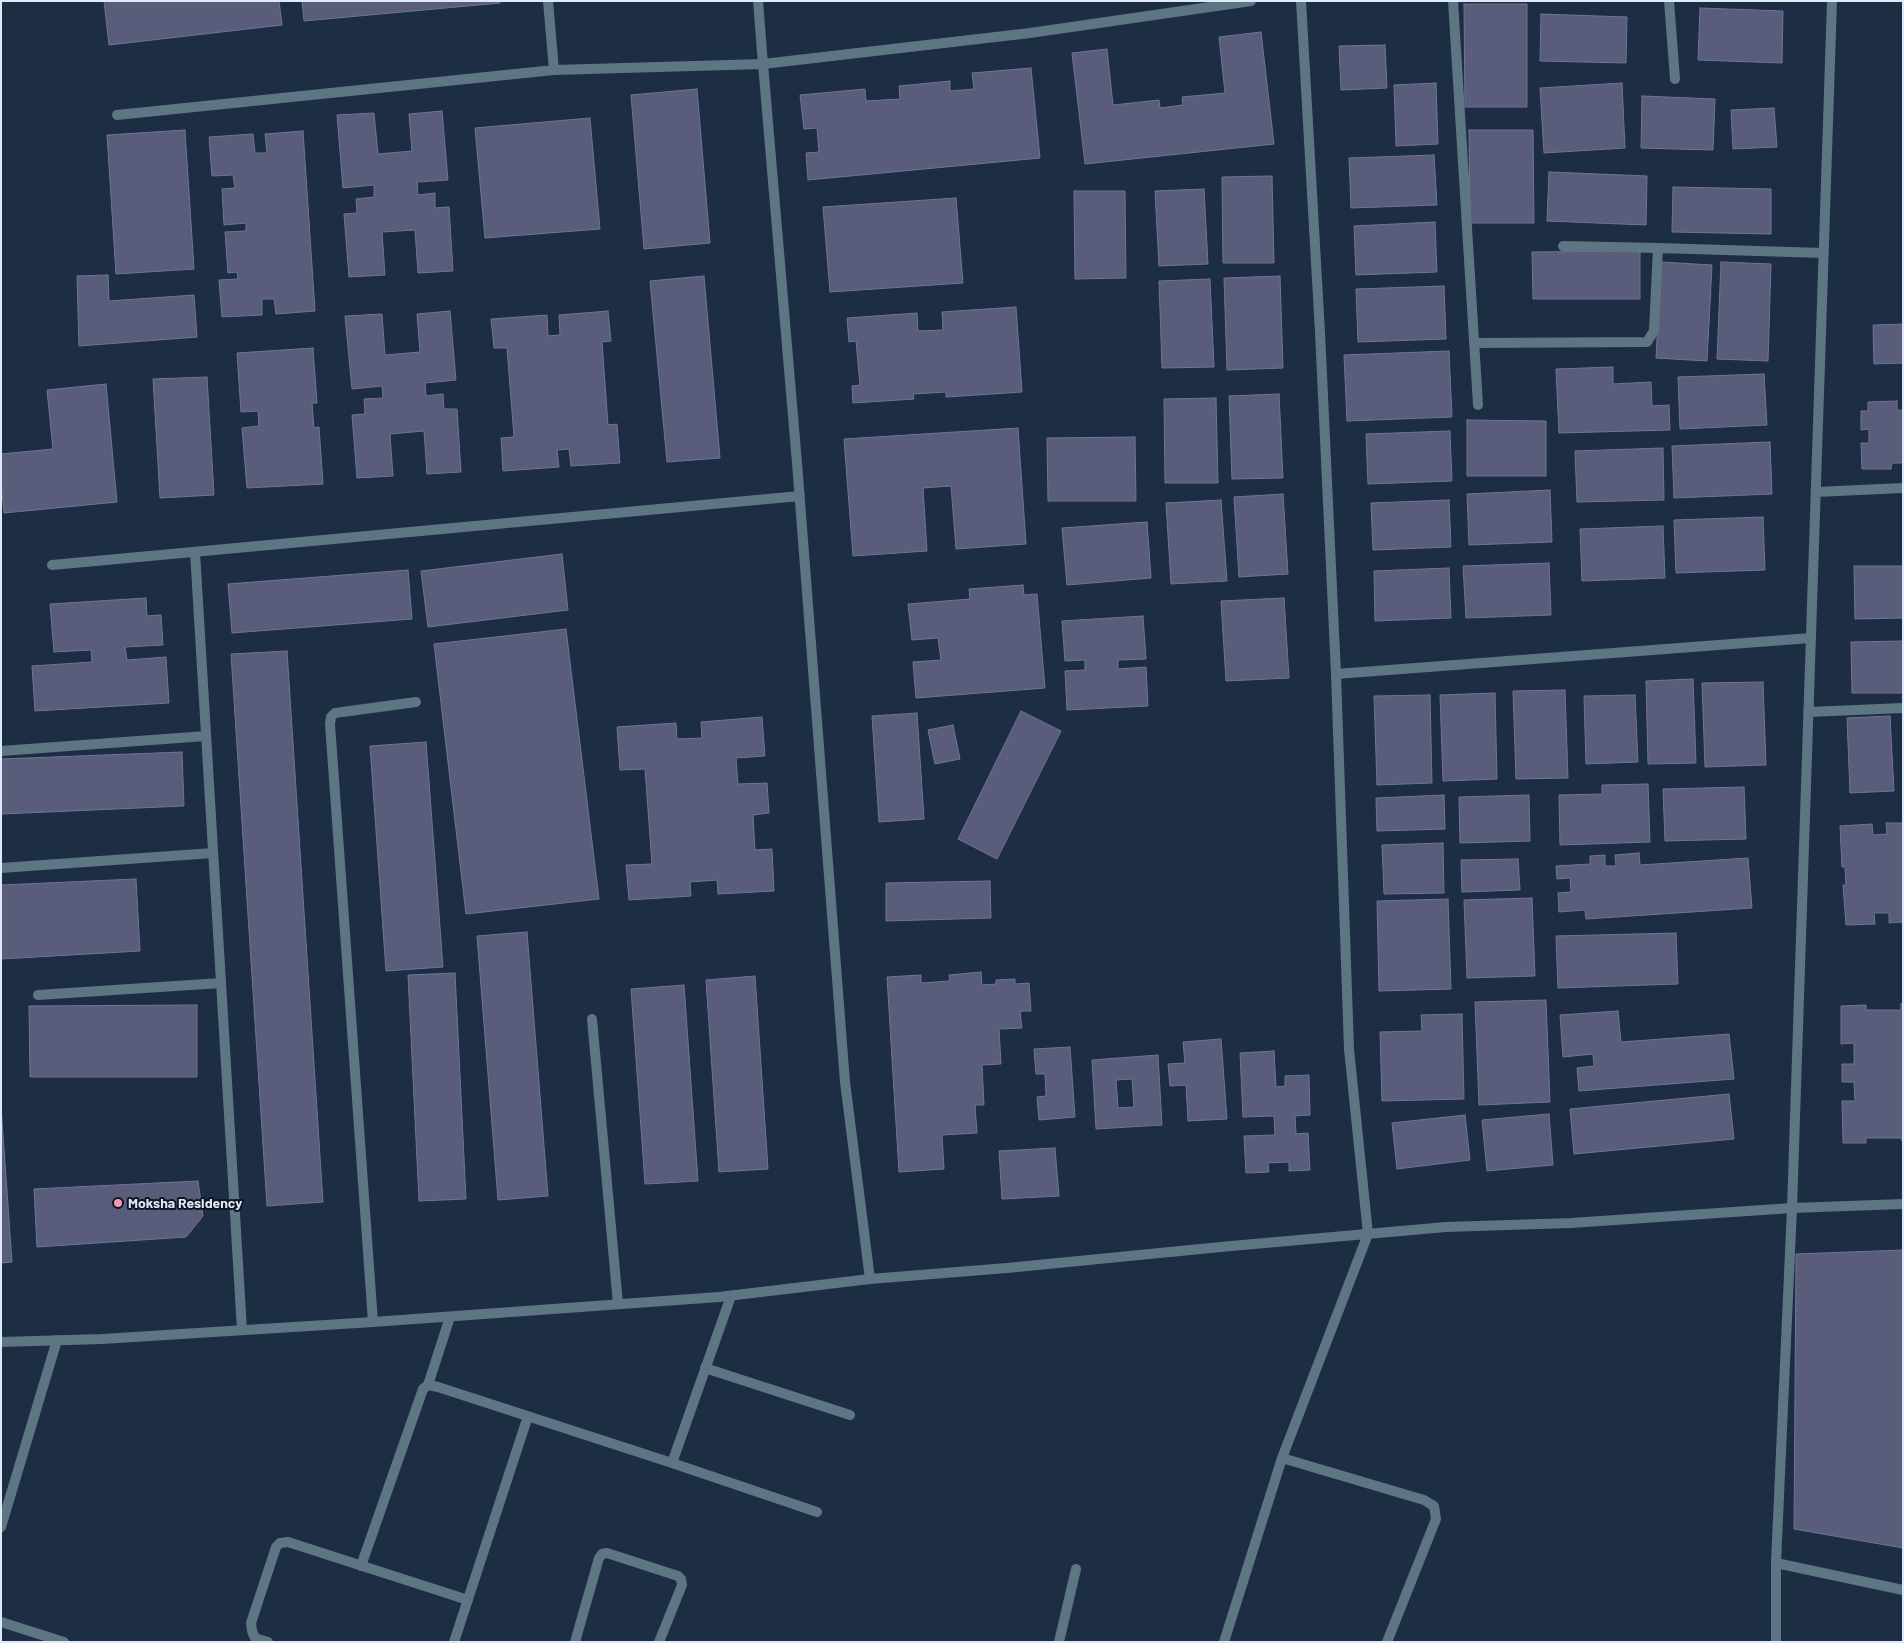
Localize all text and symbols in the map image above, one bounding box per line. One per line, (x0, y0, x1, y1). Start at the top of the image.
place label: Moksha Residency (128, 1195, 242, 1211)
marker: Moksha Residency (112, 1197, 124, 1209)

